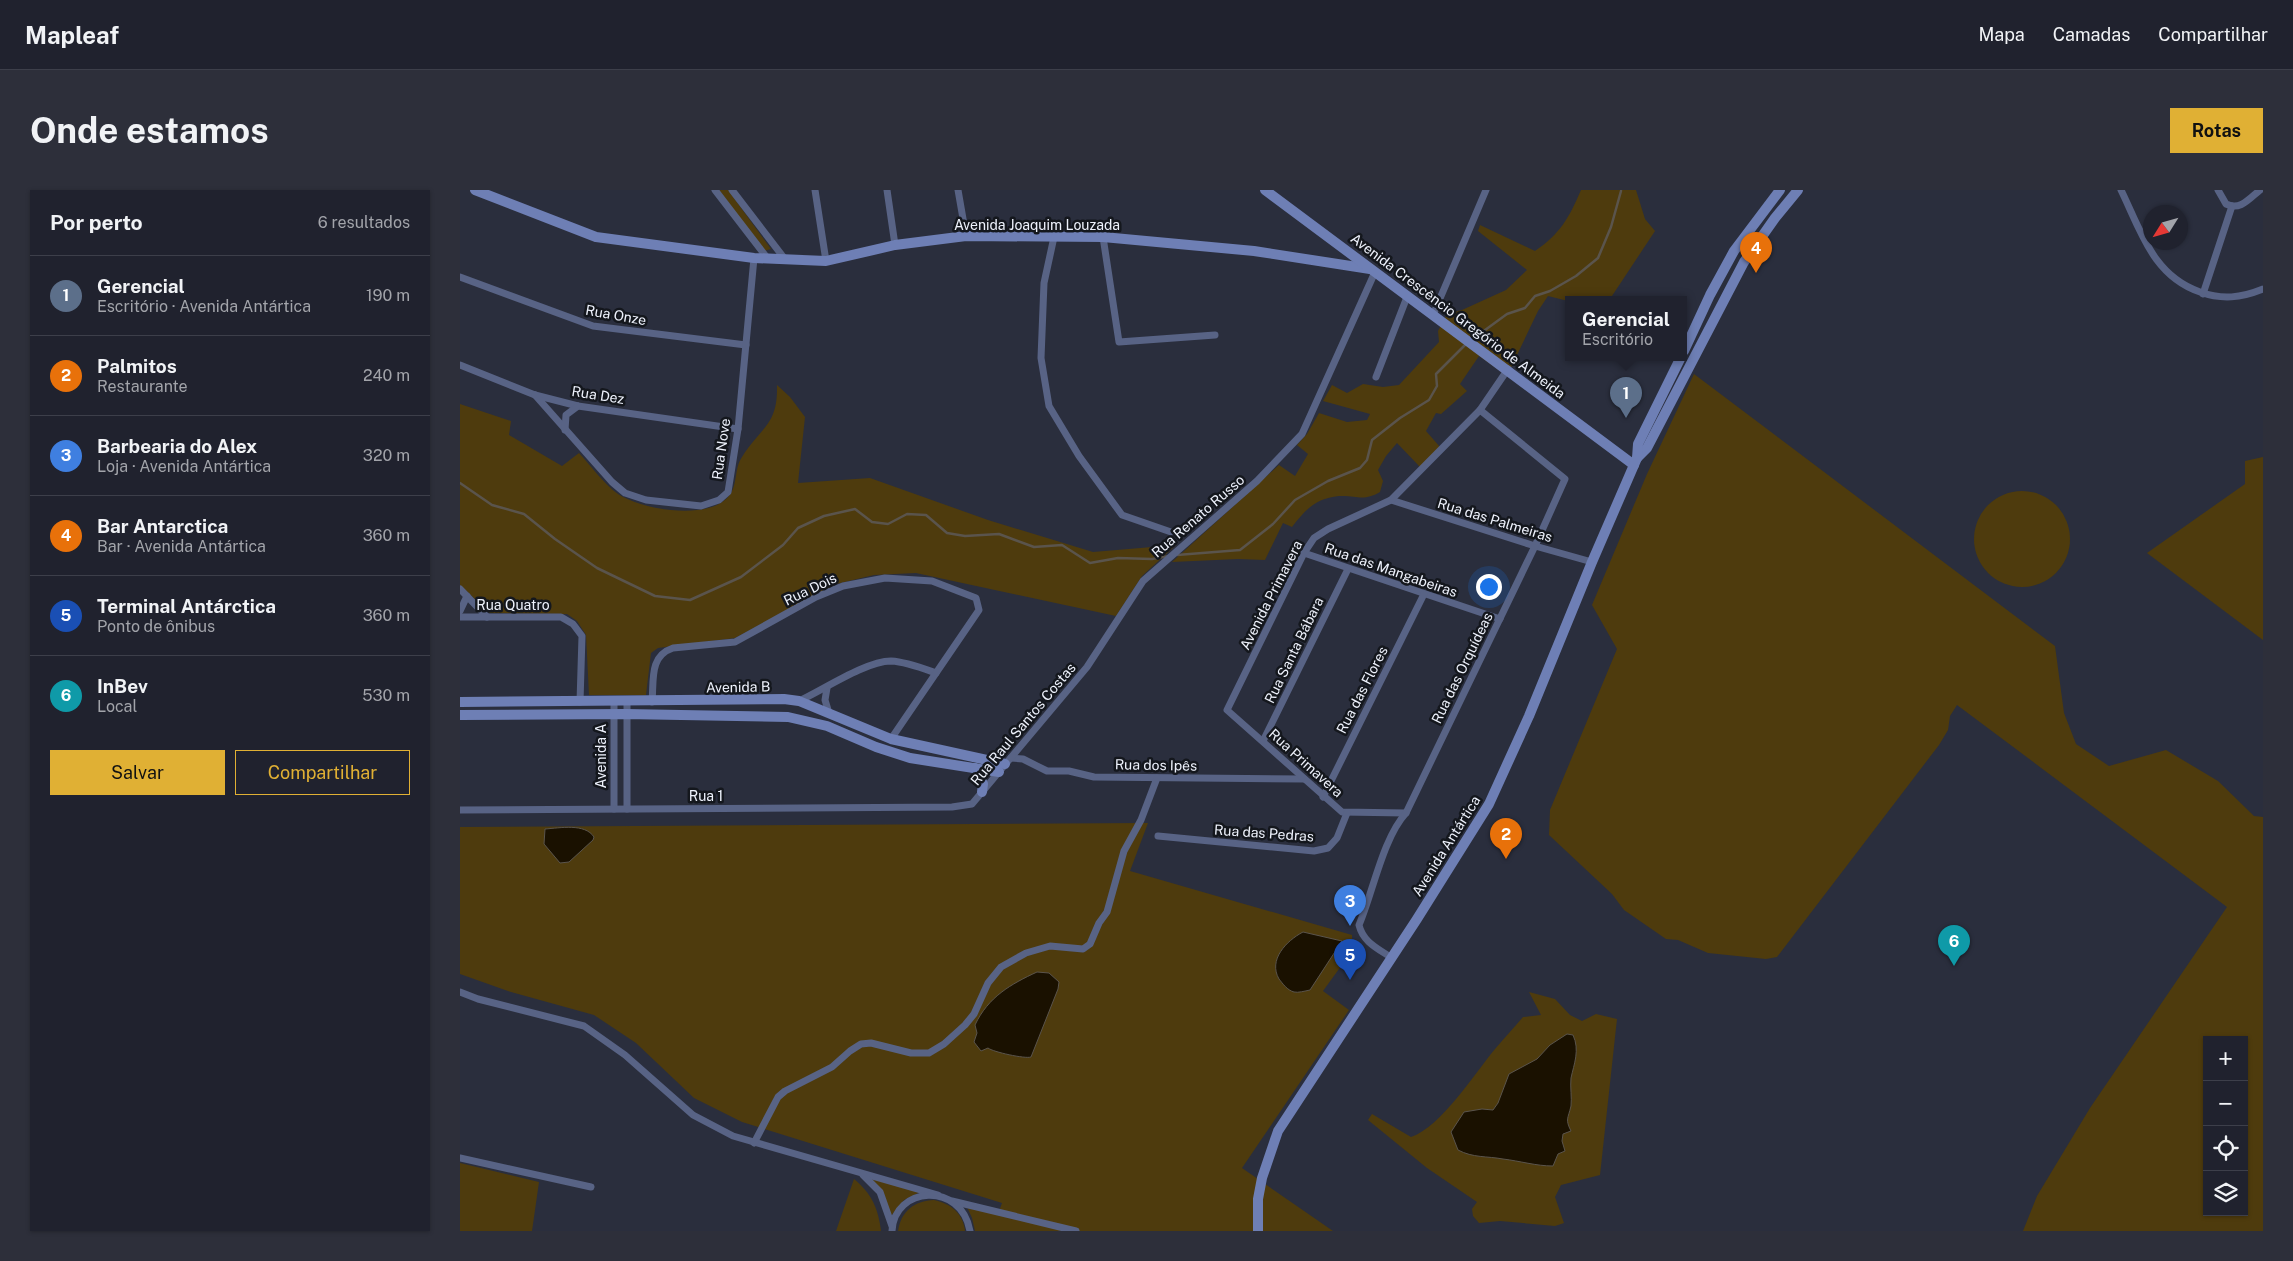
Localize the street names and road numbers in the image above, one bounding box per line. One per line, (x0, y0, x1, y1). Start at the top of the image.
street label: Avenida Joaquim Louzada (954, 217, 1120, 233)
street label: Avenida Crescêncio Gregório de Almeida (1348, 230, 1568, 402)
street label: Rua Onze (584, 302, 648, 328)
street label: Rua Dez (571, 383, 626, 407)
street label: Rua Nove (709, 417, 733, 481)
street label: Rua Renato Russo (1148, 471, 1248, 561)
street label: Rua das Palmeiras (1436, 495, 1554, 545)
street label: Avenida Primavera (1237, 538, 1305, 652)
street label: Rua das Mangabeiras (1323, 540, 1459, 600)
street label: Rua Dois (781, 569, 839, 609)
street label: Rua Santa Bábara (1261, 594, 1327, 706)
street label: Rua Quatro (476, 597, 550, 613)
street label: Rua das Orquídeas (1428, 610, 1496, 726)
street label: Rua das Flores (1333, 644, 1391, 736)
street label: Rua Raul Santos Costas (967, 660, 1079, 788)
street label: Avenida B (706, 678, 770, 696)
street label: Avenida A (593, 723, 609, 788)
street label: Rua Primavera (1266, 726, 1346, 800)
street label: Rua dos Ipês (1115, 756, 1197, 774)
street label: Rua 1 (689, 788, 723, 804)
street label: Avenida Antártica (1409, 793, 1483, 899)
street label: Rua das Pedras (1214, 822, 1314, 844)

